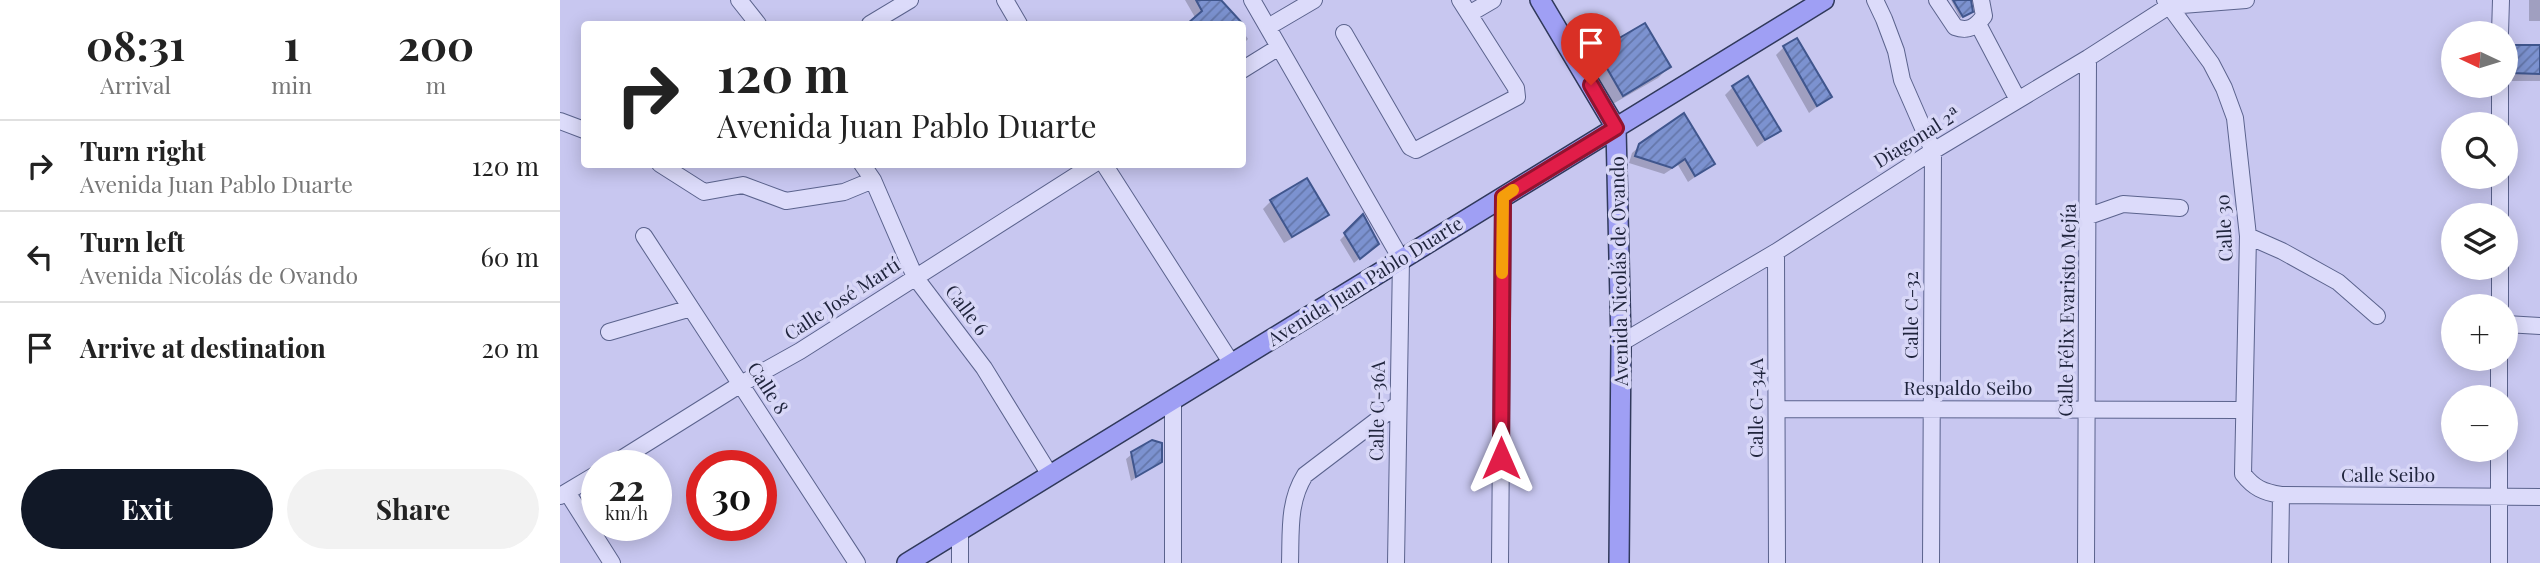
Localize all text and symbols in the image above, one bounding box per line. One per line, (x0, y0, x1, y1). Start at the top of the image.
pin (1561, 13, 1621, 85)
text: 08:31 (86, 16, 185, 72)
text: 1 (284, 16, 300, 72)
text: 200 (398, 16, 474, 72)
north arrow (2441, 21, 2518, 98)
map controls (2441, 21, 2518, 462)
icon: arrive (1572, 24, 1610, 62)
text: 120 m (717, 40, 849, 105)
icon: right (602, 49, 693, 140)
text: Arrival (100, 69, 171, 100)
text: min (271, 69, 312, 100)
text: m (426, 69, 446, 100)
street label: Diagonal 2ª (1868, 99, 1965, 173)
text: Avenida Juan Pablo Duarte (717, 103, 1097, 146)
button: search (2441, 112, 2518, 189)
text: Turn right (80, 133, 206, 168)
icon: right (21, 147, 59, 185)
text: 120 m (472, 148, 539, 183)
street label: Avenida Nicolás de Ovando (1603, 156, 1633, 387)
text: Avenida Juan Pablo Duarte (80, 168, 353, 199)
street label: Calle 30 (2208, 194, 2238, 262)
street label: Calle Félix Evaristo Mejía (2051, 203, 2081, 417)
button: layers (2441, 203, 2518, 280)
street label: Avenida Juan Pablo Duarte (1261, 209, 1467, 351)
text: Turn left (80, 224, 185, 259)
icon: left (21, 238, 59, 276)
text: 60 m (480, 239, 539, 274)
street label: Calle José Martí (778, 251, 905, 345)
text: Avenida Nicolás de Ovando (80, 259, 358, 290)
street label: Calle C-32 (1897, 271, 1923, 359)
street label: Calle 6 (940, 279, 996, 340)
button: + (2441, 294, 2518, 371)
icon: arrive (21, 329, 59, 367)
text: Arrive at destination (80, 330, 326, 365)
text: 20 m (481, 330, 539, 365)
street label: Calle 8 (742, 356, 795, 419)
street label: Calle C-34A (1742, 357, 1768, 458)
street label: Calle C-36A (1362, 360, 1390, 461)
street label: Respaldo Seibo (1904, 374, 2032, 400)
button: − (2441, 385, 2518, 462)
position arrow (1464, 421, 1538, 495)
speed limit sign: 30 (686, 450, 777, 541)
street label: Calle Seibo (2341, 461, 2435, 487)
text: 22 (608, 463, 645, 510)
button: Exit (21, 469, 273, 549)
button: Share (287, 469, 539, 549)
text: km/h (605, 501, 648, 525)

